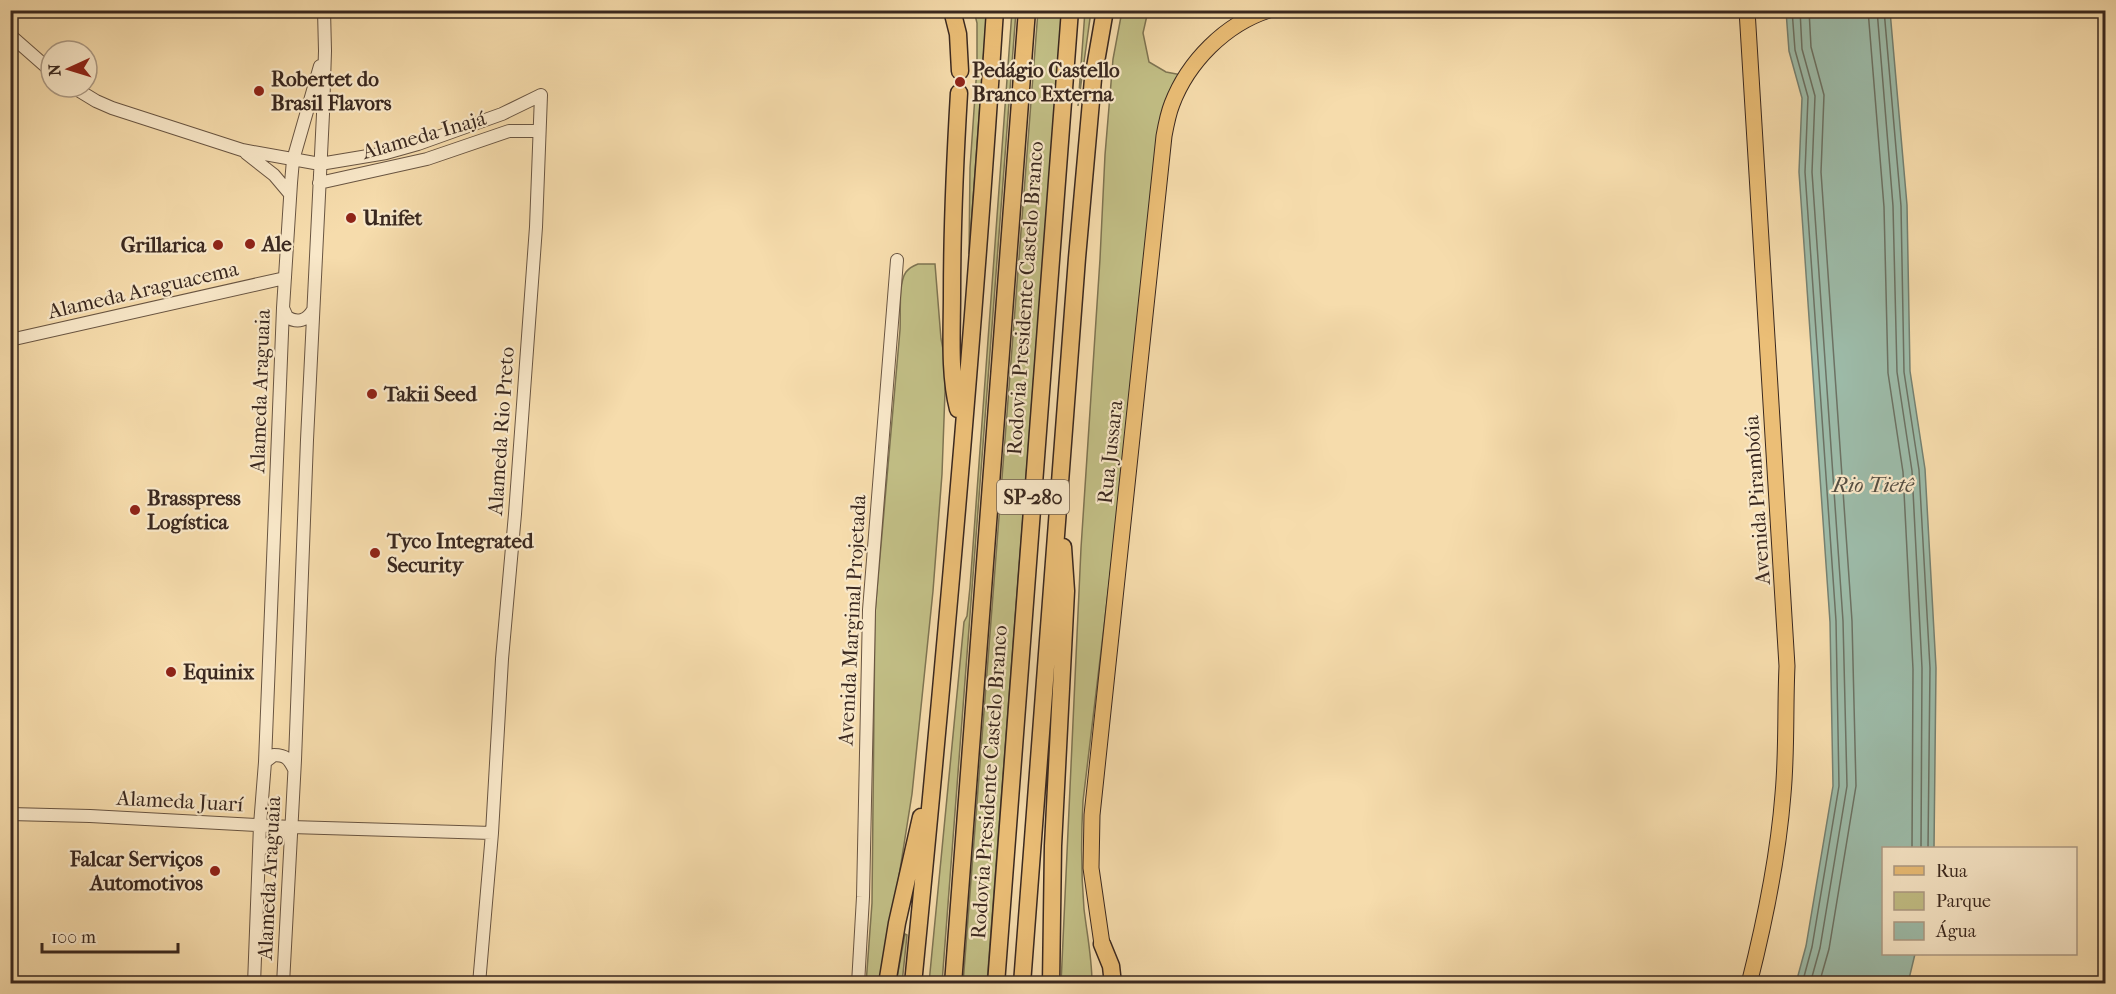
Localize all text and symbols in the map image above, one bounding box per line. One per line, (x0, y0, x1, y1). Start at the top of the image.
north arrow (39, 39, 99, 99)
place label: Pedágio Castello Branco Externa (972, 58, 1120, 106)
text: N (45, 62, 64, 77)
place label: Robertet do Brasil Flavors (271, 67, 392, 115)
marker: Pedágio Castello Branco Externa (953, 75, 967, 89)
marker: Robertet do Brasil Flavors (252, 84, 266, 98)
street label: Alameda Inajá (358, 106, 489, 164)
street label: Rodovia Presidente Castelo Branco (1002, 140, 1048, 456)
place label: Unifet (362, 206, 423, 230)
marker: Unifet (344, 211, 358, 225)
place label: Ale (260, 232, 292, 256)
place label: Grillarica (121, 233, 207, 257)
marker: Ale (243, 237, 257, 251)
marker: Grillarica (211, 238, 225, 252)
street label: Alameda Araguacema (44, 256, 241, 324)
street label: Alameda Araguaia (245, 308, 275, 474)
street label: Alameda Rio Preto (483, 346, 519, 517)
place label: Takii Seed (383, 382, 477, 406)
marker: Takii Seed (365, 387, 379, 401)
street label: Rua Jussara (1093, 399, 1127, 505)
street label: Avenida Pirambóia (1739, 414, 1775, 587)
water label: Rio Tietê (1830, 472, 1915, 498)
road number: SP-280 (997, 480, 1069, 514)
place label: Brasspress Logística (147, 486, 241, 534)
street label: Avenida Marginal Projetada (833, 494, 871, 747)
marker: Brasspress Logística (128, 503, 142, 517)
place label: Tyco Integrated Security (386, 529, 534, 577)
marker: Tyco Integrated Security (368, 546, 382, 560)
street label: Rodovia Presidente Castelo Branco (966, 624, 1012, 940)
place label: Equinix (183, 660, 255, 684)
marker: Equinix (164, 665, 178, 679)
street label: Alameda Juarí (115, 786, 245, 816)
street label: Alameda Araguaia (253, 795, 285, 961)
place label: Falcar Serviços Automotivos (69, 847, 203, 895)
legend (1882, 847, 2077, 955)
text: Rua (1936, 861, 1968, 882)
marker: Falcar Serviços Automotivos (208, 864, 222, 878)
text: Parque (1936, 891, 1991, 912)
scale bar (42, 916, 178, 954)
text: Água (1935, 920, 1977, 942)
text: 100 m (51, 927, 96, 948)

